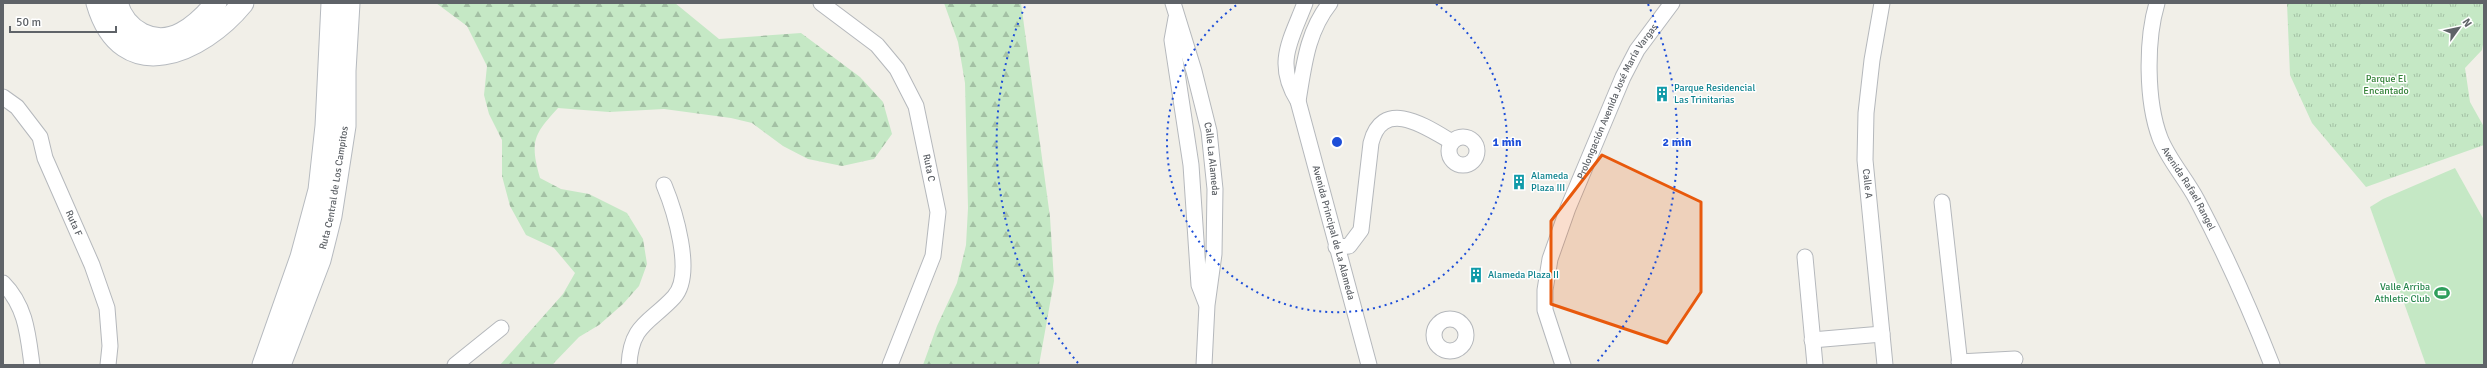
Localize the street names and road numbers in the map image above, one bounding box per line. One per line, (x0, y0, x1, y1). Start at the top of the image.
street label: Prolongación Avenida José María Vargas (1575, 21, 1661, 181)
street label: Calle La Alameda (1201, 121, 1221, 196)
street label: Ruta Central de Los Campitos (317, 125, 351, 251)
street label: Avenida Rafael Rangel (2159, 145, 2218, 233)
street label: Ruta C (920, 153, 938, 183)
street label: Avenida Principal de La Alameda (1310, 164, 1357, 301)
street label: Calle A (1860, 168, 1875, 199)
street label: Ruta F (63, 208, 85, 238)

